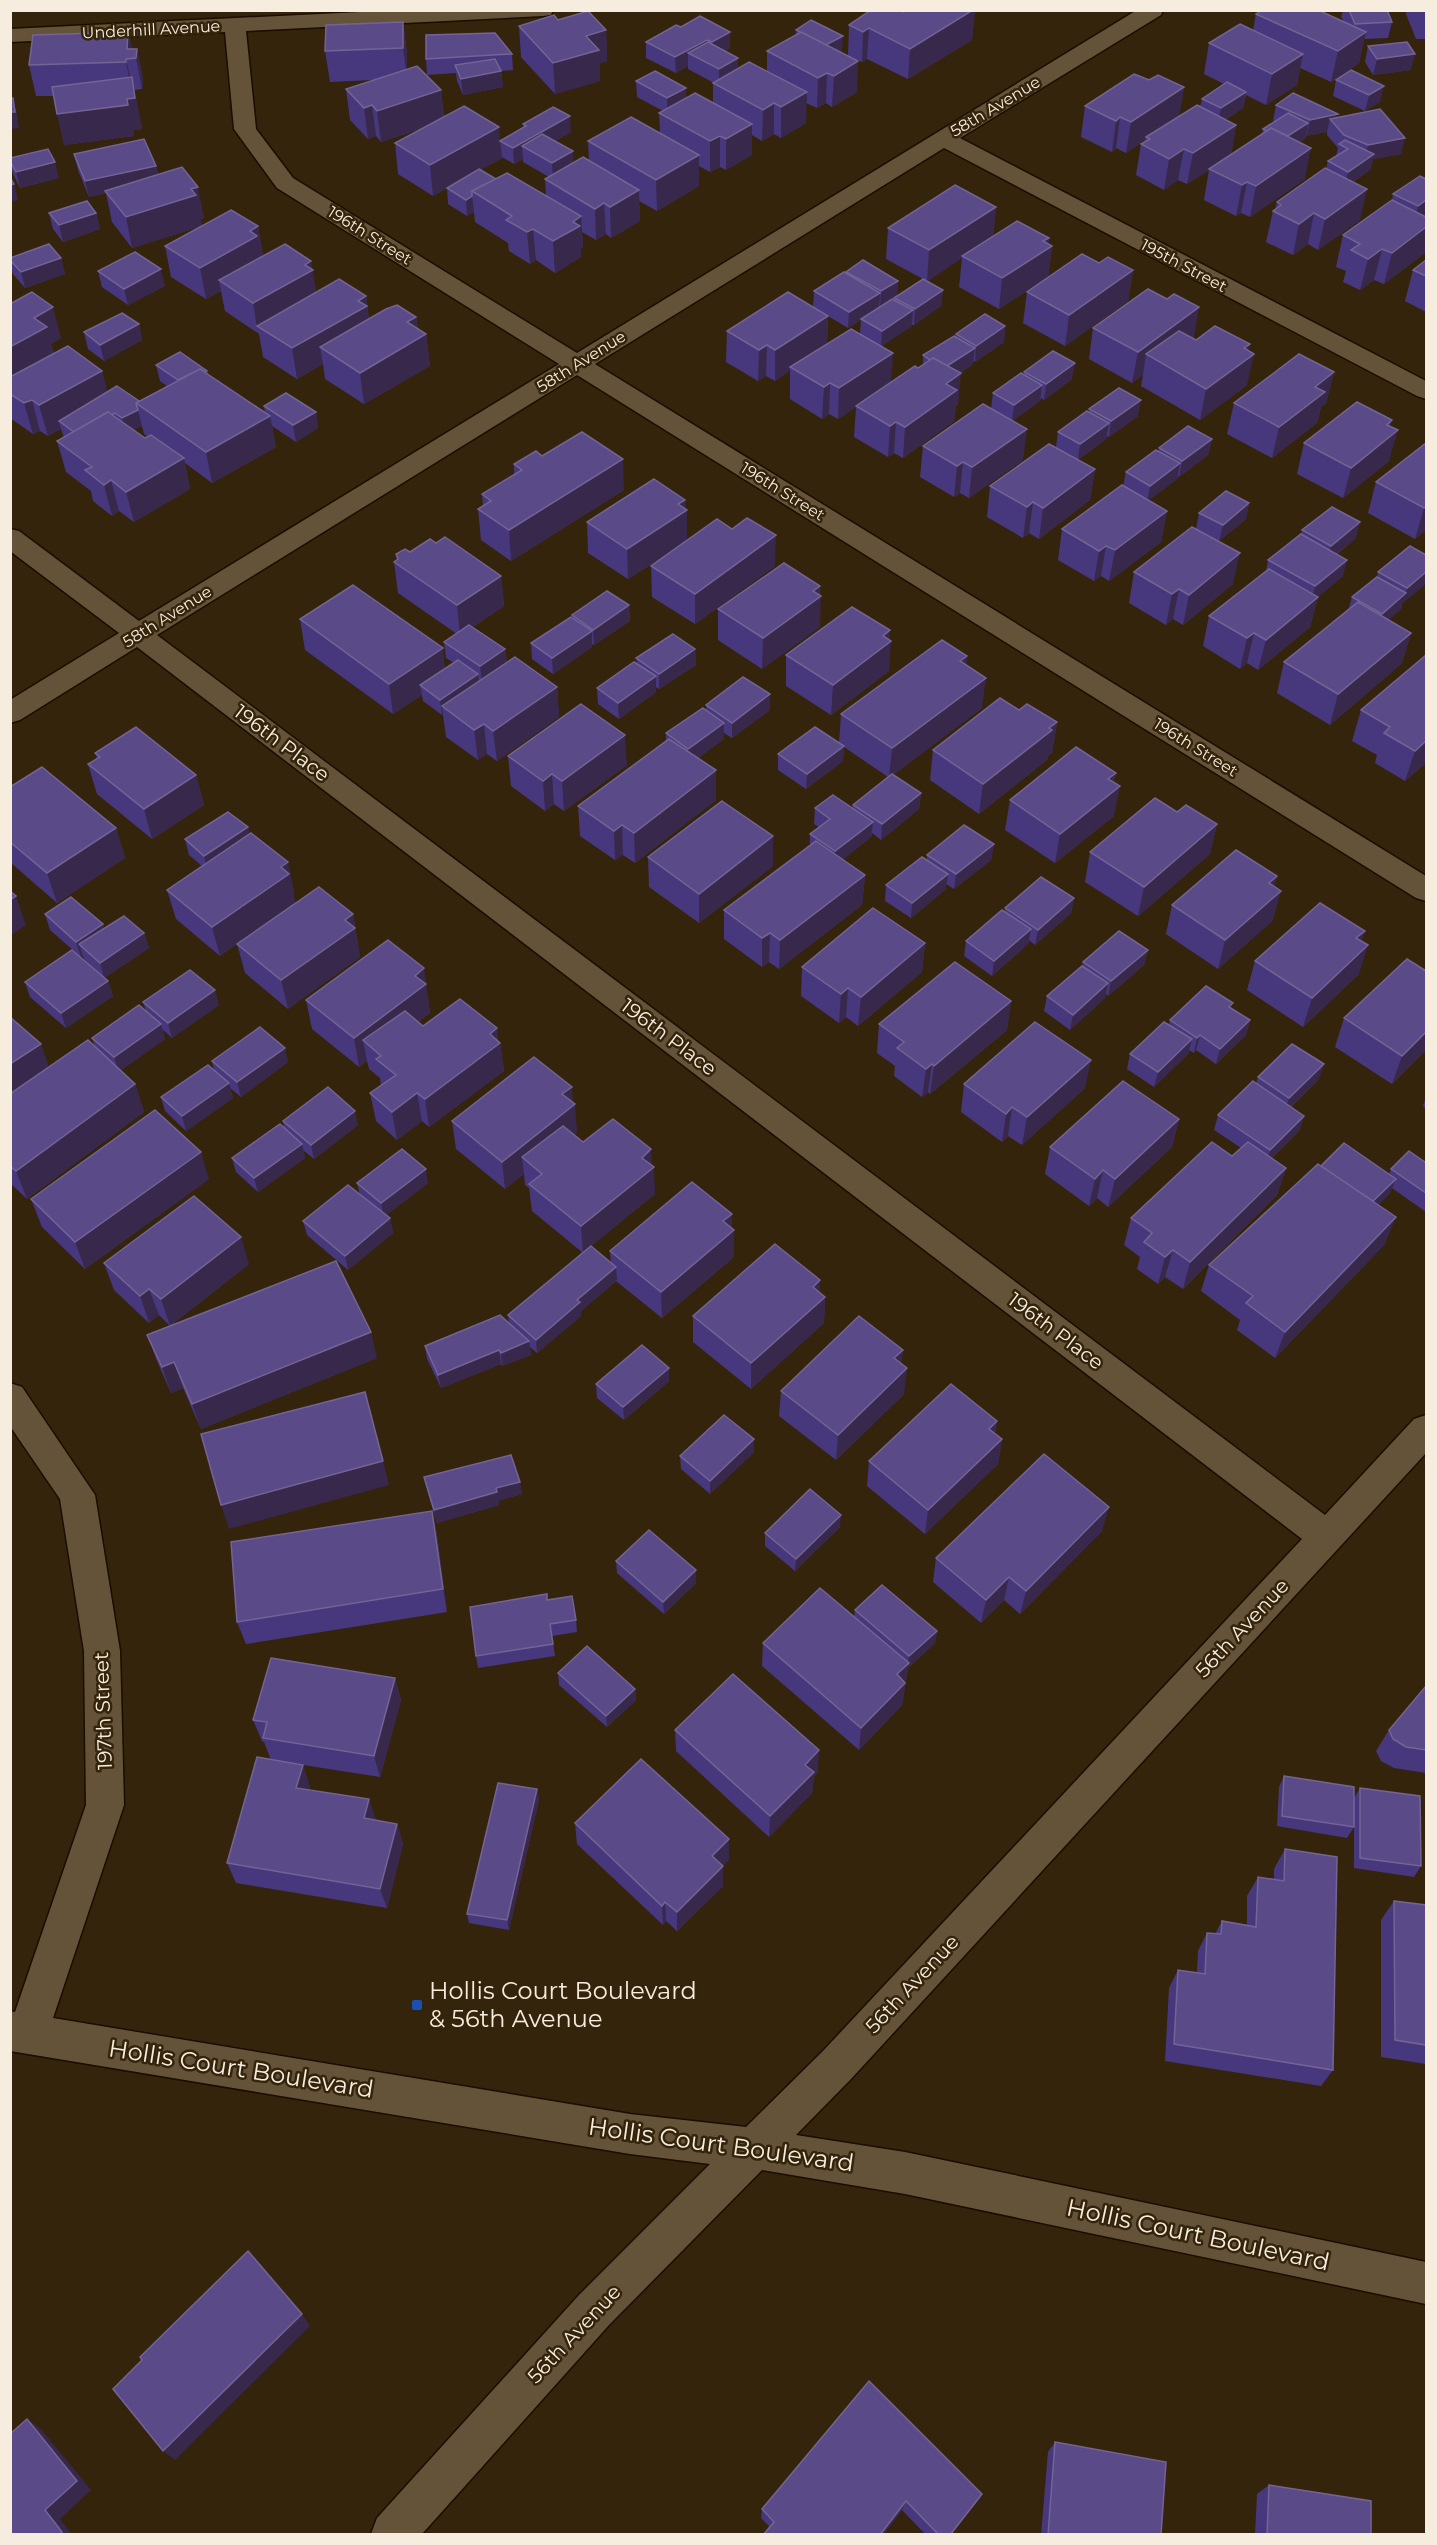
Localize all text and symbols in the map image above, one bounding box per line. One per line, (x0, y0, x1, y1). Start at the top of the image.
street label: Underhill Avenue (81, 16, 221, 43)
street label: 58th Avenue (947, 72, 1044, 141)
street label: 196th Street (324, 202, 416, 269)
street label: 195th Street (1138, 235, 1230, 296)
street label: 58th Avenue (533, 327, 629, 396)
street label: 196th Street (737, 458, 829, 525)
street label: 58th Avenue (119, 582, 215, 651)
street label: 196th Place (230, 699, 334, 787)
street label: 196th Street (1150, 714, 1242, 781)
street label: 196th Place (617, 993, 721, 1081)
street label: 196th Place (1004, 1287, 1108, 1375)
street label: 56th Avenue (1190, 1574, 1294, 1682)
street label: 197th Street (89, 1652, 117, 1770)
street label: 56th Avenue (860, 1930, 964, 2038)
place label: Hollis Court Boulevard & 56th Avenue (429, 1976, 697, 2033)
marker: Hollis Court Boulevard & 56th Avenue (410, 1998, 424, 2012)
street label: Hollis Court Boulevard (107, 2033, 376, 2104)
street label: Hollis Court Boulevard (586, 2112, 856, 2178)
street label: Hollis Court Boulevard (1064, 2192, 1332, 2277)
street label: 56th Avenue (522, 2280, 626, 2388)

